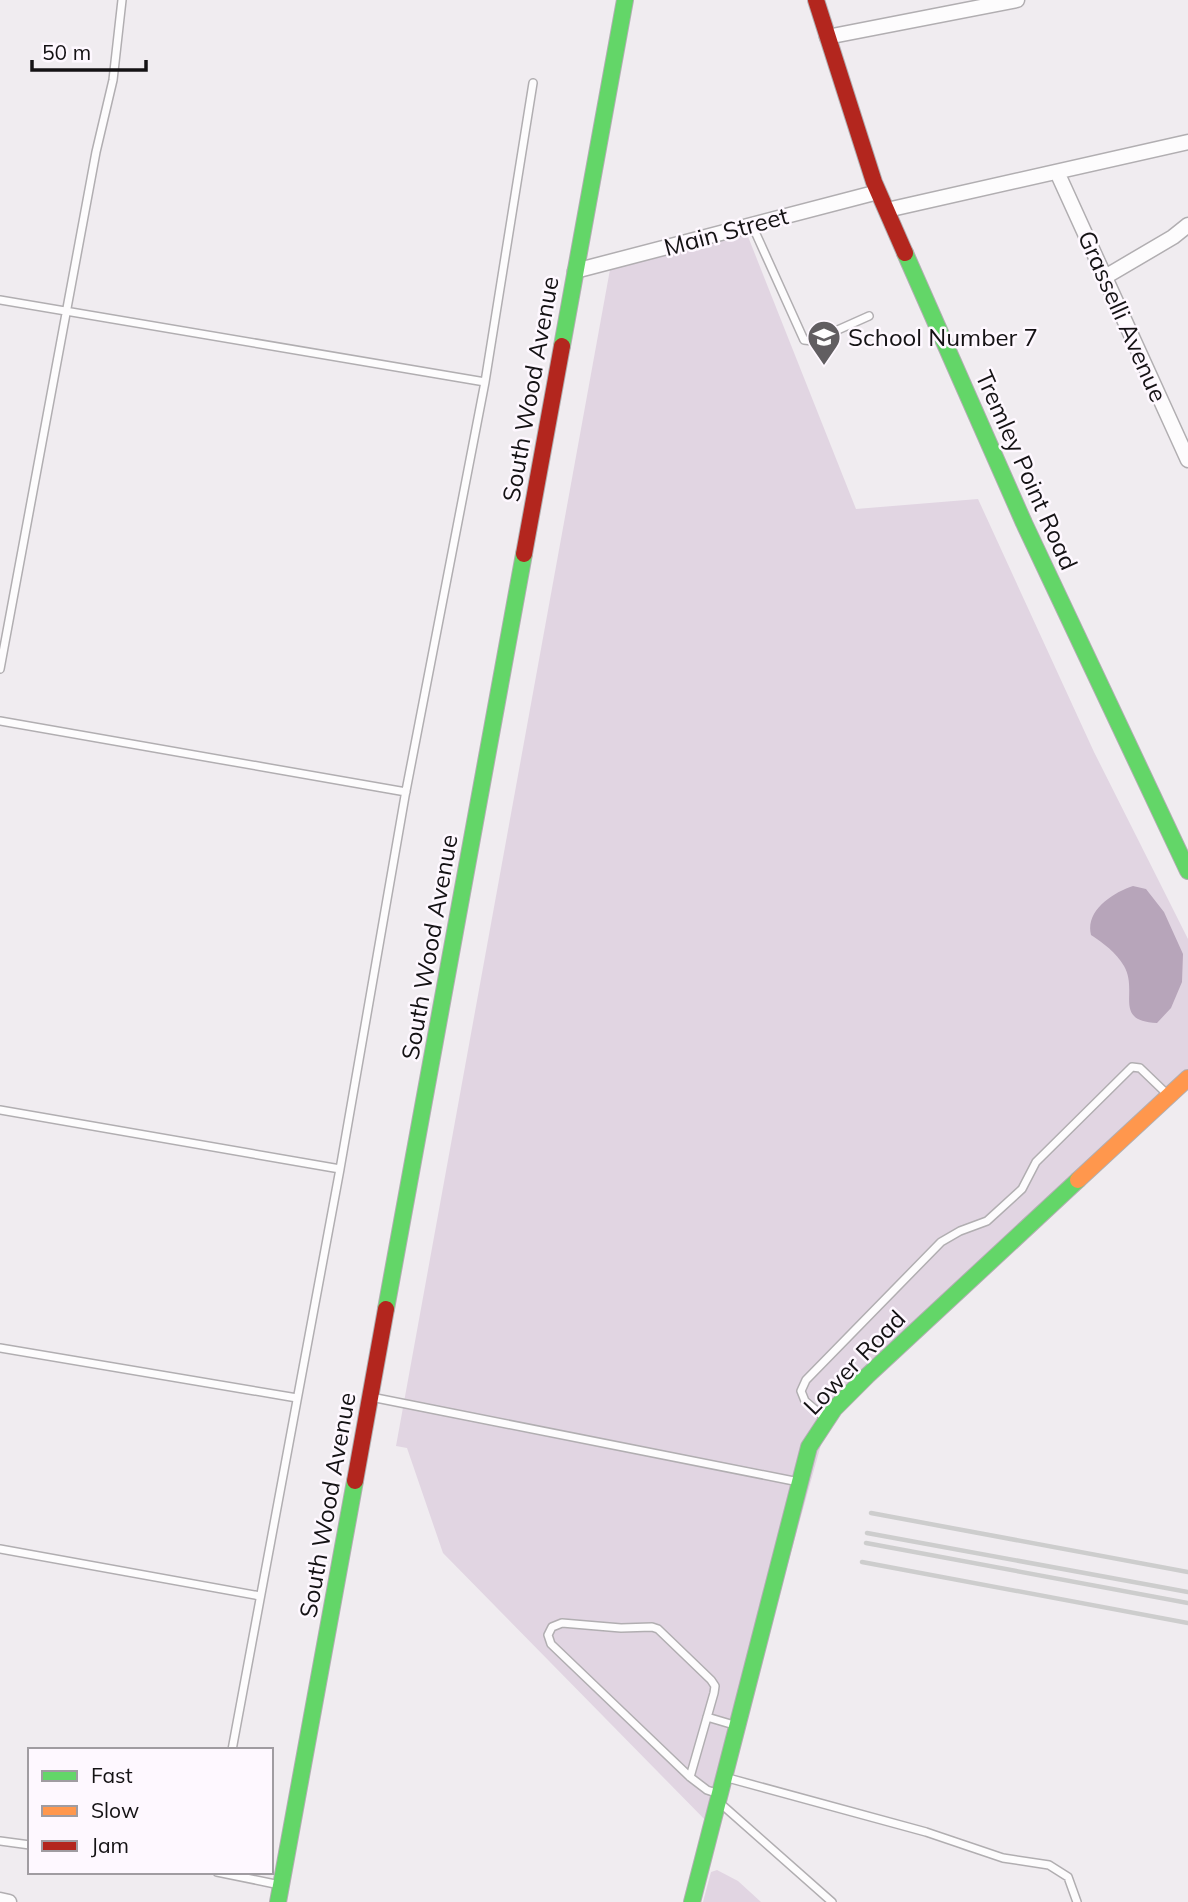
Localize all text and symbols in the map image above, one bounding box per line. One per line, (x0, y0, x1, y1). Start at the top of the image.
scale bar (32, 28, 145, 72)
text: 50 m (42, 39, 91, 65)
street label: Main Street (661, 200, 791, 262)
street label: Grasselli Avenue (1072, 226, 1174, 406)
street label: South Wood Avenue (495, 274, 565, 504)
school or university icon: School Number 7 (805, 318, 843, 367)
place label: School Number 7 (848, 322, 1038, 352)
street label: Tremley Point Road (970, 366, 1084, 574)
street label: South Wood Avenue (394, 832, 464, 1062)
street label: Lower Road (797, 1303, 911, 1421)
street label: South Wood Avenue (292, 1390, 362, 1620)
legend (28, 1748, 273, 1874)
text: Fast (91, 1762, 133, 1788)
text: Slow (91, 1797, 139, 1823)
text: Jam (91, 1832, 129, 1858)

